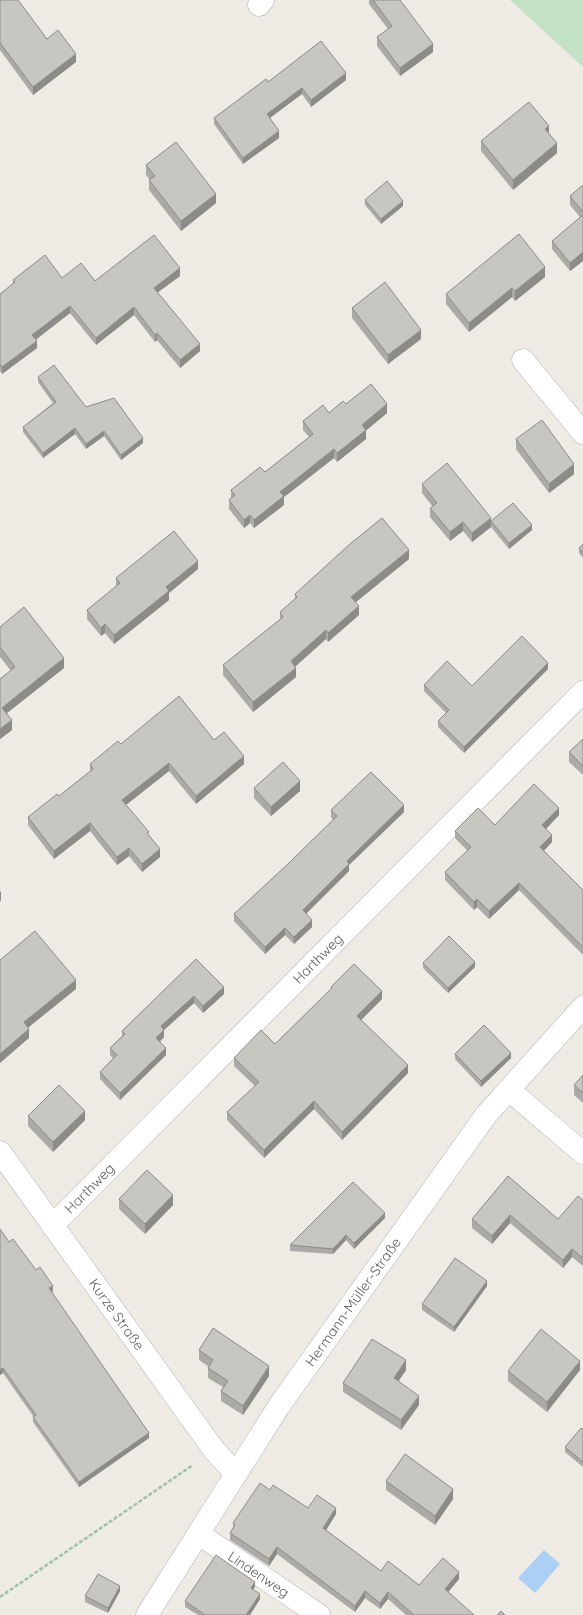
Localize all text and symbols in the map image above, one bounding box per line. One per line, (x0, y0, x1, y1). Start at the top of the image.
street label: Harthweg (289, 930, 347, 988)
street label: Harthweg (61, 1159, 118, 1217)
street label: Hermann-Müller-Straße (301, 1234, 405, 1370)
street label: Kurze Straße (85, 1275, 148, 1354)
street label: Lindenweg (225, 1547, 293, 1601)

